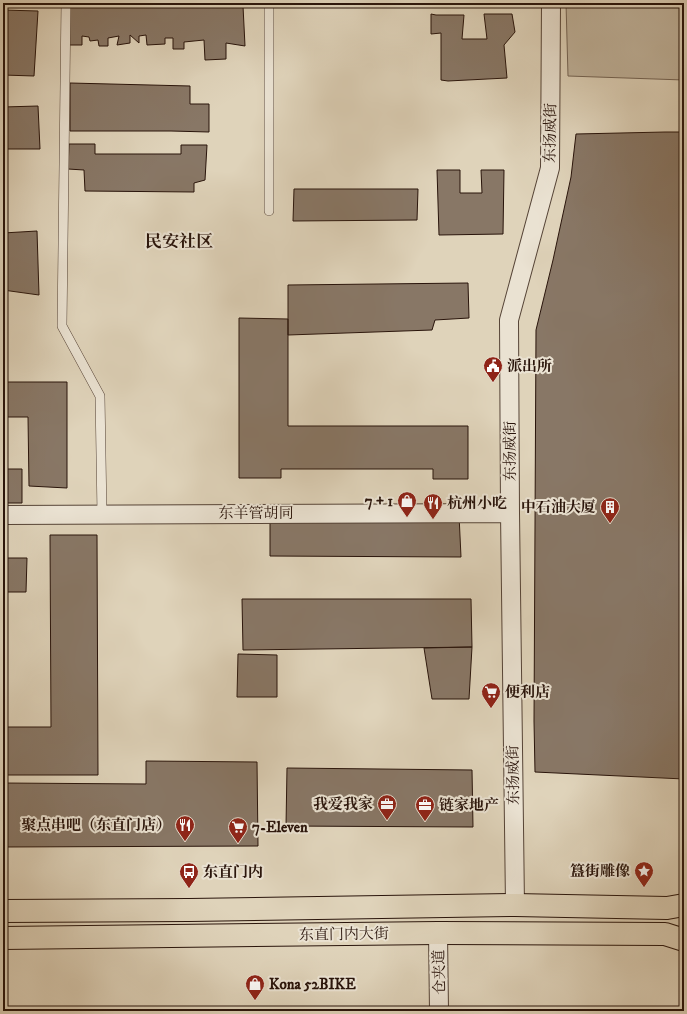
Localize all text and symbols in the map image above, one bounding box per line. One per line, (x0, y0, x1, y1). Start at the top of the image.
street label: 东扬威街 (540, 103, 561, 163)
district label: 民安社区 (145, 231, 213, 253)
public building icon: 派出所 (482, 355, 504, 383)
place label: 派出所 (507, 357, 552, 376)
street label: 东扬威街 (501, 421, 520, 481)
shop icon: 7 + 1 (396, 490, 418, 518)
place label: 7 + 1 (365, 492, 393, 511)
restaurant icon: 杭州小吃 (422, 492, 444, 520)
place label: 杭州小吃 (447, 494, 507, 513)
building icon: 中石油大厦 (599, 496, 621, 524)
place label: 中石油大厦 (521, 498, 596, 517)
street label: 东羊管胡同 (218, 504, 294, 523)
supermarket icon: 便利店 (480, 681, 502, 709)
place label: 便利店 (505, 683, 550, 702)
street label: 东扬威街 (503, 745, 524, 805)
office icon: 我爱我家 (376, 793, 398, 821)
office icon: 链家地产 (414, 794, 436, 822)
place label: 我爱我家 (313, 795, 373, 814)
place label: 链家地产 (439, 796, 499, 815)
restaurant icon: 聚点串吧（东直门店） (174, 814, 196, 842)
place label: 聚点串吧（东直门店） (21, 816, 171, 835)
supermarket icon: 7-Eleven (227, 816, 249, 844)
place label: 7-Eleven (252, 818, 308, 837)
place icon: 簋街雕像 (633, 860, 655, 888)
bus stop icon: 东直门内 (178, 861, 200, 889)
place label: 簋街雕像 (570, 862, 630, 881)
place label: 东直门内 (203, 863, 263, 882)
street label: 东直门内大街 (299, 924, 389, 945)
street label: 仓夹道 (430, 949, 449, 995)
shop icon: Kona 52BIKE (244, 973, 266, 1001)
place label: Kona 52BIKE (269, 975, 356, 994)

